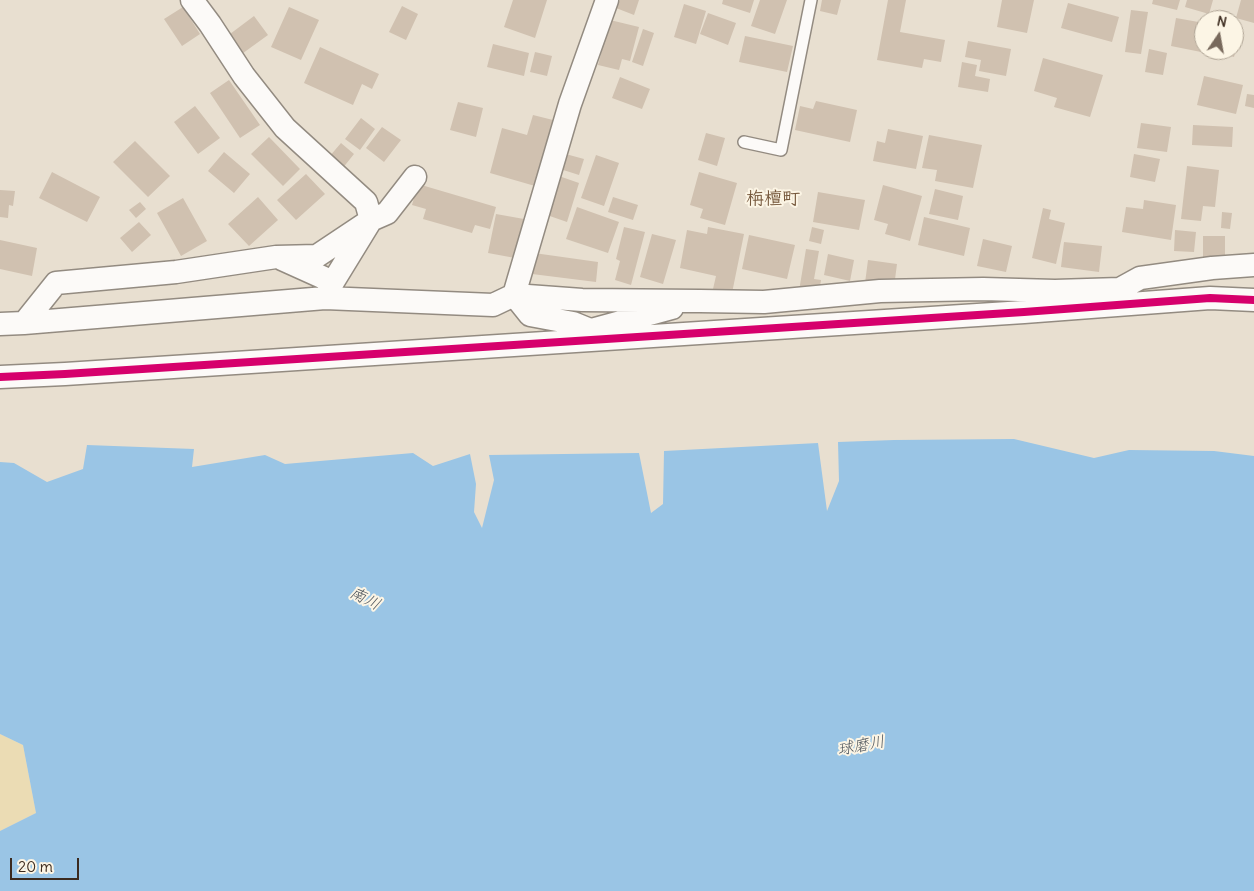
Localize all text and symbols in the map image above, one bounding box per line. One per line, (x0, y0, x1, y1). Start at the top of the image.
north arrow (1194, 10, 1244, 60)
text: N (1215, 11, 1229, 31)
district label: 栴檀町 (746, 188, 800, 210)
water label: 南川 (346, 583, 384, 615)
water label: 球磨川 (836, 732, 886, 760)
scale bar (12, 848, 81, 880)
text: 20 m (18, 857, 53, 876)

